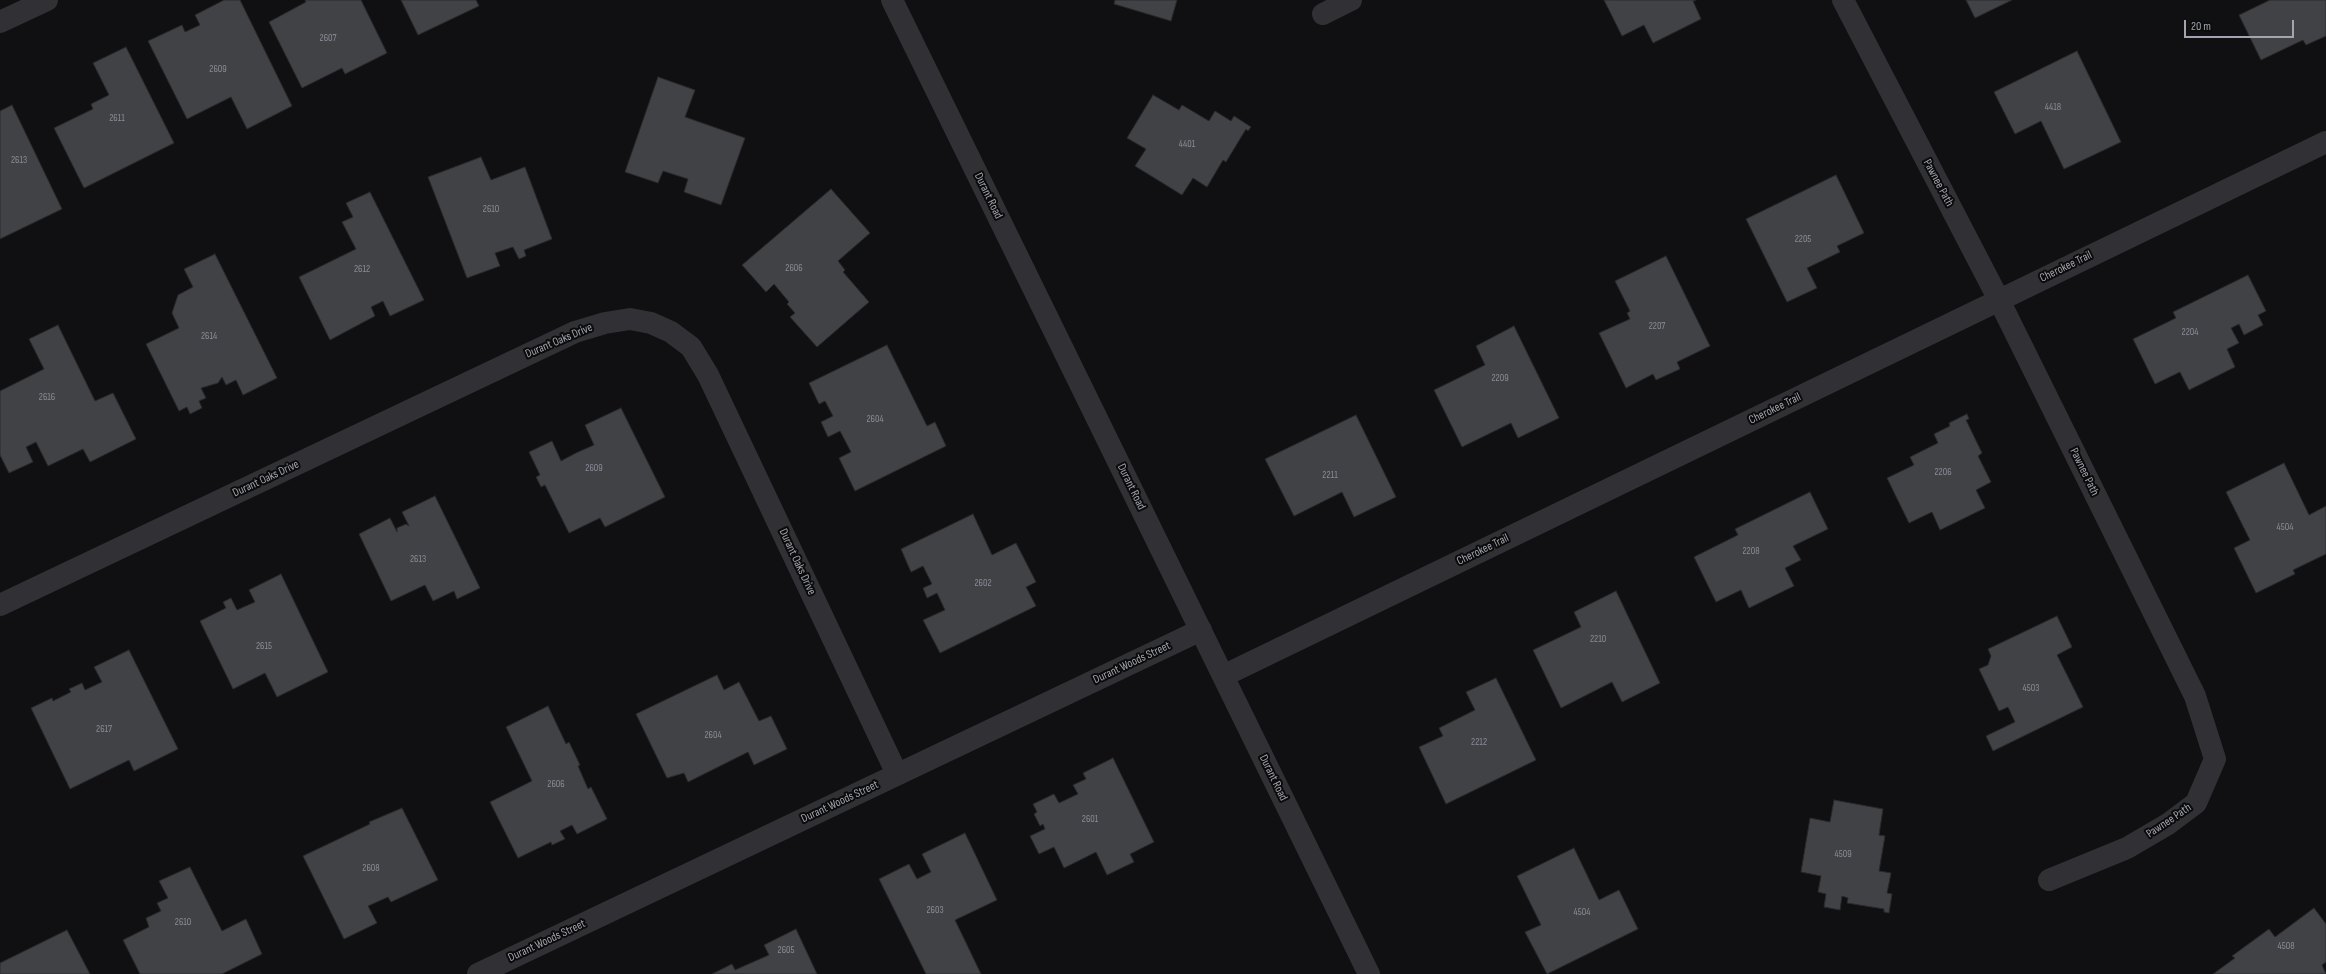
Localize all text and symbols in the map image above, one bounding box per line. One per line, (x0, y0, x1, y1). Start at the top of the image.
scale bar (2186, 12, 2296, 38)
text: 20 m (2191, 19, 2211, 34)
house number: 2607 (320, 32, 336, 44)
house number: 2609 (209, 63, 227, 75)
house number: 4418 (2045, 101, 2061, 113)
house number: 2611 (109, 112, 125, 124)
house number: 4401 (1179, 138, 1195, 150)
house number: 2613 (11, 154, 27, 166)
street label: Pawnee Path (1920, 157, 1956, 209)
street label: Durant Road (971, 171, 1005, 221)
house number: 2610 (483, 203, 499, 215)
house number: 2205 (1795, 233, 1811, 245)
street label: Cherokee Trail (2038, 248, 2094, 286)
house number: 2606 (785, 262, 803, 274)
house number: 2612 (354, 263, 370, 275)
street label: Durant Oaks Drive (523, 320, 595, 362)
house number: 2207 (1649, 320, 1665, 332)
house number: 2204 (2182, 326, 2198, 338)
house number: 2614 (201, 330, 217, 342)
house number: 2209 (1491, 372, 1509, 384)
street label: Cherokee Trail (1747, 390, 1803, 428)
house number: 2616 (39, 391, 55, 403)
house number: 2604 (866, 413, 884, 425)
street label: Pawnee Path (2066, 446, 2102, 498)
street label: Durant Oaks Drive (231, 457, 301, 501)
house number: 2609 (585, 462, 603, 474)
street label: Durant Road (1114, 462, 1148, 512)
house number: 2206 (1934, 466, 1952, 478)
house number: 2211 (1322, 469, 1338, 481)
house number: 4504 (2277, 521, 2293, 533)
street label: Durant Oaks Drive (775, 527, 819, 597)
street label: Cherokee Trail (1455, 531, 1511, 569)
house number: 2208 (1742, 545, 1760, 557)
house number: 2613 (410, 553, 426, 565)
house number: 2602 (974, 577, 992, 589)
house number: 2210 (1590, 633, 1606, 645)
street label: Durant Woods Street (1091, 639, 1173, 687)
house number: 2615 (256, 640, 272, 652)
house number: 4503 (2023, 682, 2039, 694)
house number: 2617 (96, 723, 112, 735)
house number: 2604 (704, 729, 722, 741)
house number: 2212 (1471, 736, 1487, 748)
street label: Durant Road (1256, 753, 1290, 803)
house number: 2606 (547, 778, 565, 790)
street label: Durant Woods Street (799, 778, 881, 826)
street label: Pawnee Path (2144, 801, 2194, 841)
house number: 2601 (1082, 813, 1098, 825)
house number: 4509 (1834, 848, 1852, 860)
house number: 2608 (362, 862, 380, 874)
house number: 2603 (926, 904, 944, 916)
house number: 4504 (1574, 906, 1590, 918)
house number: 2610 (175, 916, 191, 928)
street label: Durant Woods Street (506, 917, 588, 965)
house number: 4508 (2277, 940, 2295, 952)
house number: 2605 (778, 944, 794, 956)

